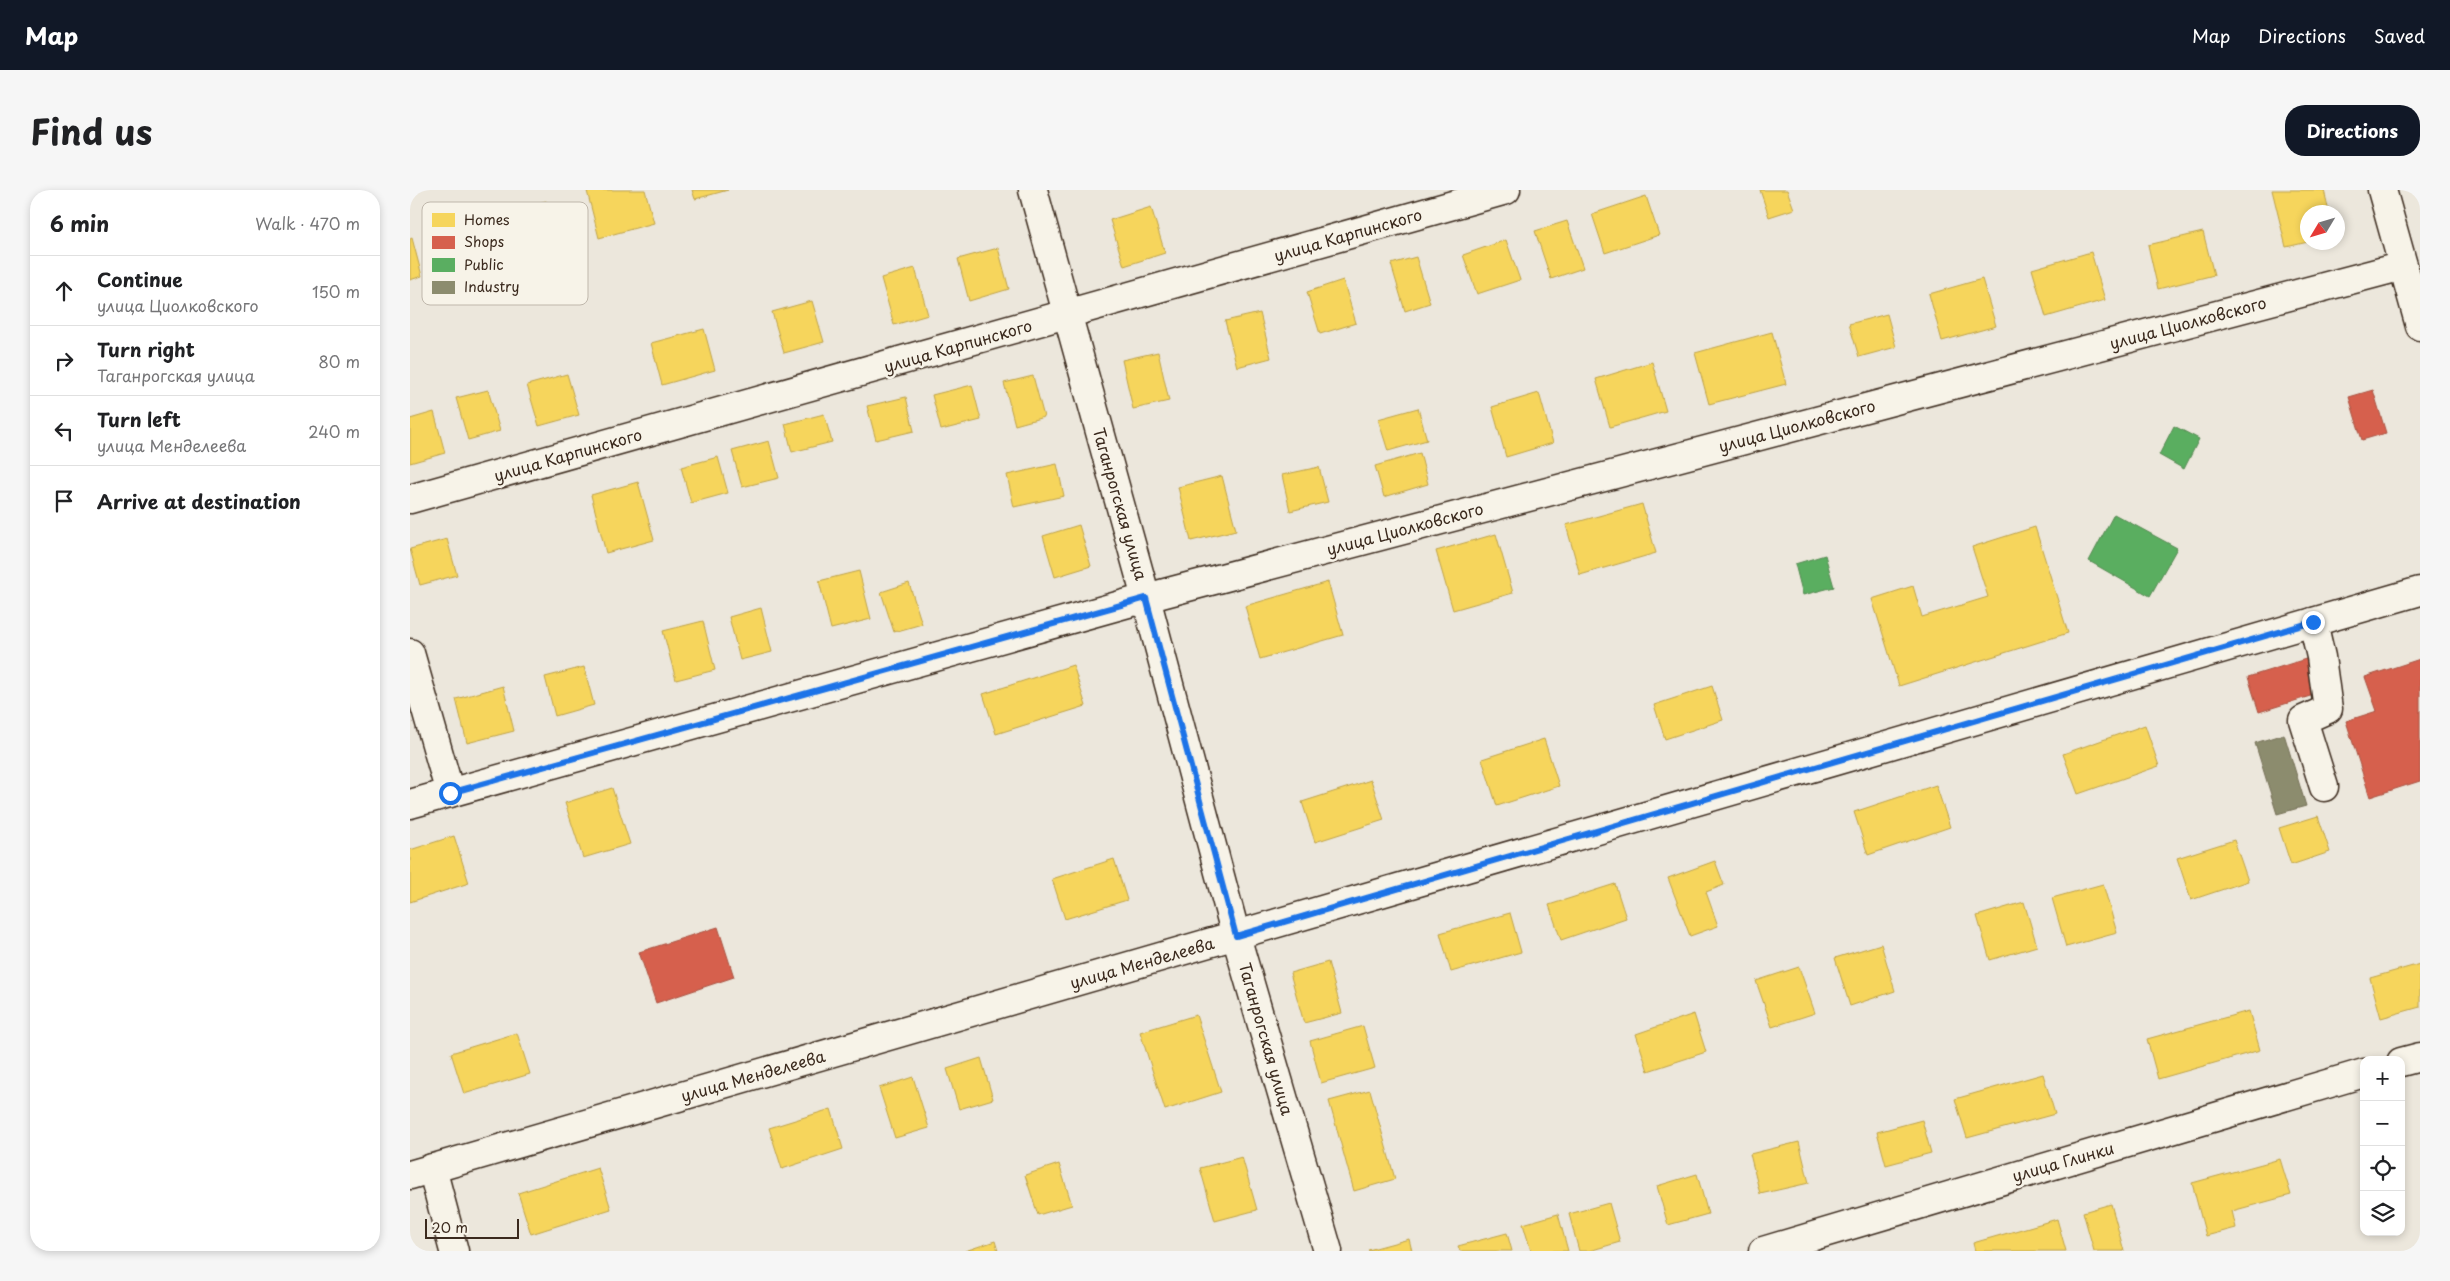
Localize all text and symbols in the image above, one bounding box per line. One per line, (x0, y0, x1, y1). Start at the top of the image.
text: Map (25, 17, 78, 53)
text: Map (2192, 22, 2230, 49)
text: Directions (2258, 22, 2346, 49)
text: Saved (2374, 22, 2425, 49)
text: Find us (30, 104, 152, 157)
button: Directions (2285, 105, 2420, 156)
street label: улица Карпинского (1271, 201, 1425, 267)
legend (422, 202, 588, 305)
north arrow (2300, 205, 2345, 250)
text: 6 min (50, 207, 109, 239)
text: Homes (464, 209, 510, 230)
text: Walk · 470 m (255, 211, 360, 235)
text: Shops (464, 231, 504, 252)
text: Public (464, 254, 504, 275)
text: Continue (97, 265, 183, 293)
text: Industry (464, 276, 519, 297)
icon: ahead (50, 277, 78, 305)
text: 150 m (312, 279, 360, 303)
street label: улица Циолковского (2107, 290, 2269, 355)
text: улица Циолковского (97, 293, 258, 317)
street label: улица Карпинского (881, 312, 1035, 378)
text: Turn right (97, 335, 195, 363)
icon: right (50, 347, 78, 375)
text: 80 m (318, 349, 360, 373)
text: Таганрогская улица (97, 363, 255, 387)
street label: улица Циолковского (1716, 393, 1878, 458)
text: Turn left (97, 405, 181, 433)
icon: left (50, 417, 78, 445)
text: 240 m (308, 419, 360, 443)
street label: улица Карпинского (491, 421, 645, 487)
street label: Таганрогская улица (1088, 425, 1154, 583)
text: улица Менделеева (97, 433, 246, 457)
icon: arrive (50, 487, 78, 515)
text: Arrive at destination (97, 487, 301, 515)
street label: улица Циолковского (1324, 496, 1486, 561)
route end (2302, 611, 2325, 634)
route start (439, 782, 462, 805)
street label: улица Менделеева (1067, 930, 1217, 994)
street label: Таганрогская улица (1234, 960, 1300, 1118)
street label: улица Менделеева (678, 1043, 828, 1107)
map controls (2360, 1056, 2405, 1236)
button: + (2360, 1056, 2405, 1101)
button: − (2360, 1101, 2405, 1146)
street label: улица Глинки (2009, 1135, 2116, 1187)
button: locate (2360, 1146, 2405, 1191)
button: layers (2360, 1191, 2405, 1236)
scale bar (425, 1216, 519, 1239)
text: 20 m (432, 1217, 468, 1238)

